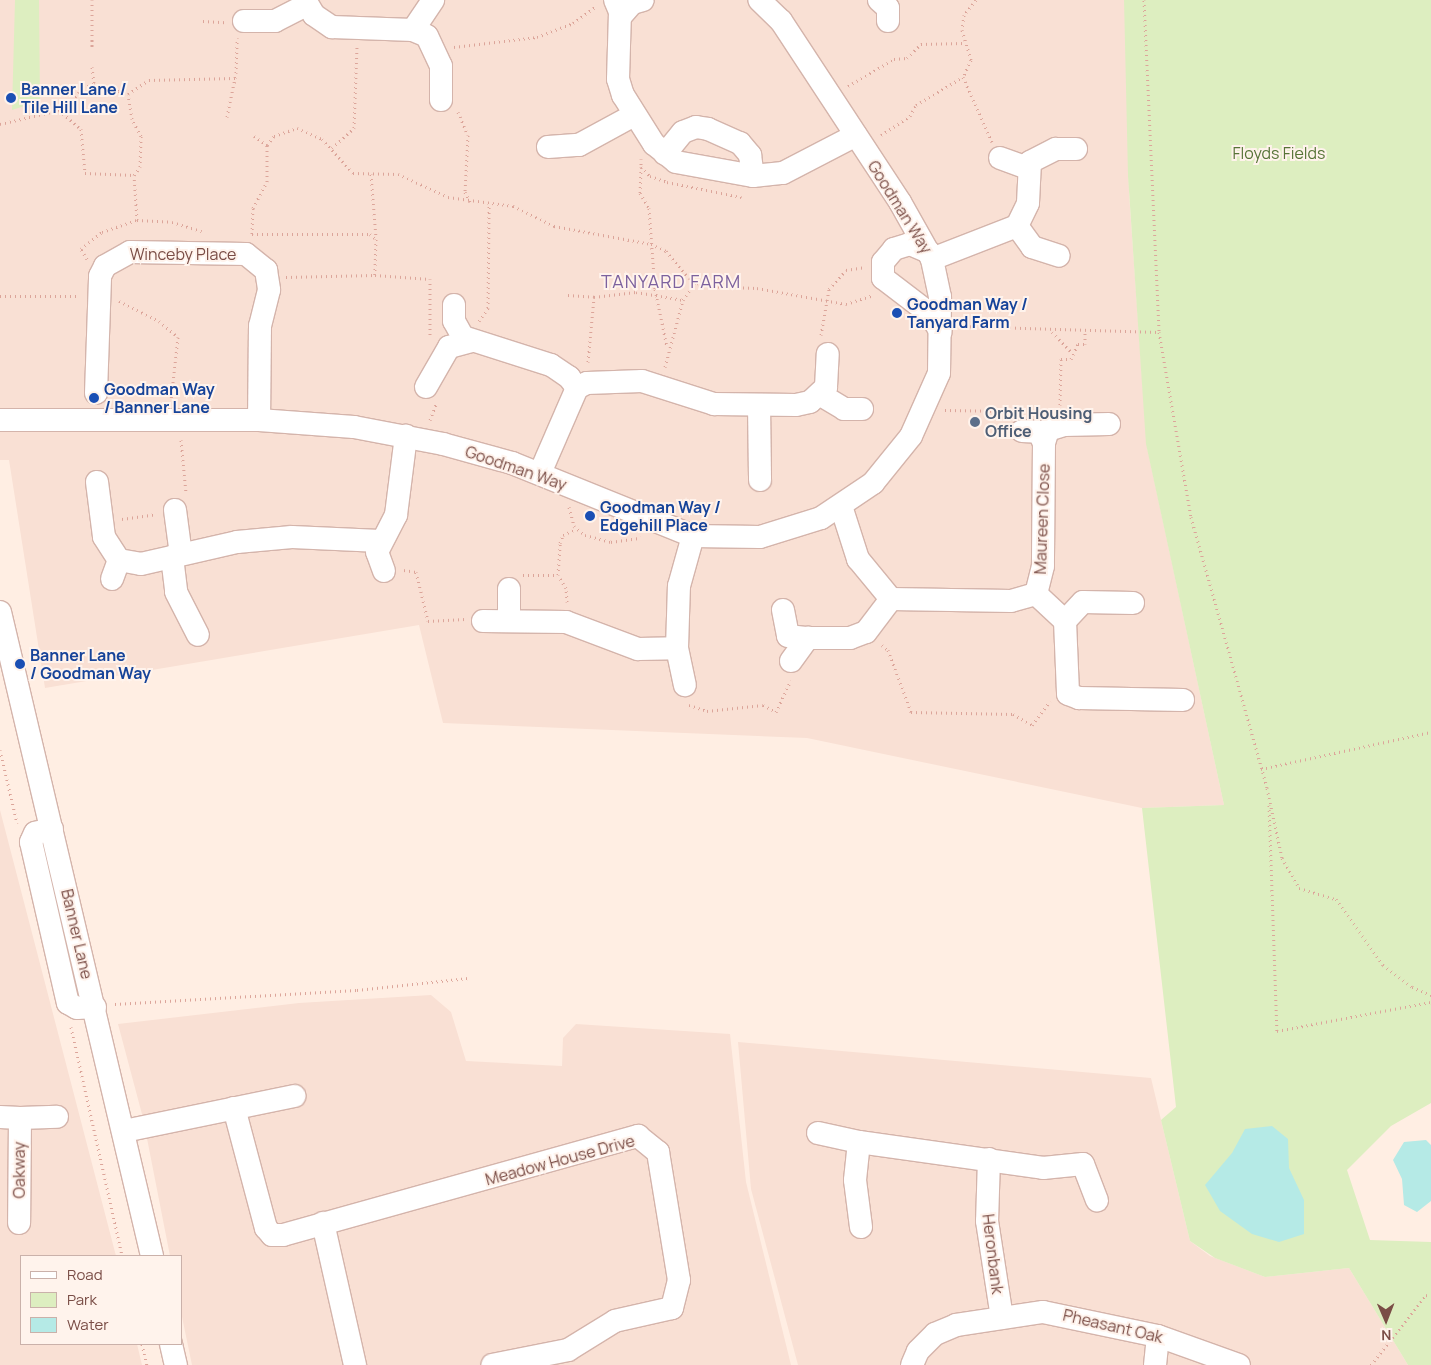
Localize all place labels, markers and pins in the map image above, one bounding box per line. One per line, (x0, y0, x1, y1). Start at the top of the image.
place label: Banner Lane / Tile Hill Lane (21, 79, 127, 117)
marker: Banner Lane / Tile Hill Lane (5, 92, 17, 104)
place label: Goodman Way / Tanyard Farm (907, 294, 1028, 332)
marker: Goodman Way / Tanyard Farm (891, 307, 903, 319)
place label: Goodman Way / Banner Lane (104, 379, 215, 417)
marker: Goodman Way / Banner Lane (88, 392, 100, 404)
place label: Orbit Housing Office (985, 403, 1092, 441)
marker: Orbit Housing Office (969, 416, 981, 428)
place label: Goodman Way / Edgehill Place (600, 497, 721, 535)
marker: Goodman Way / Edgehill Place (584, 510, 596, 522)
place label: Banner Lane / Goodman Way (30, 645, 151, 683)
marker: Banner Lane / Goodman Way (14, 658, 26, 670)

